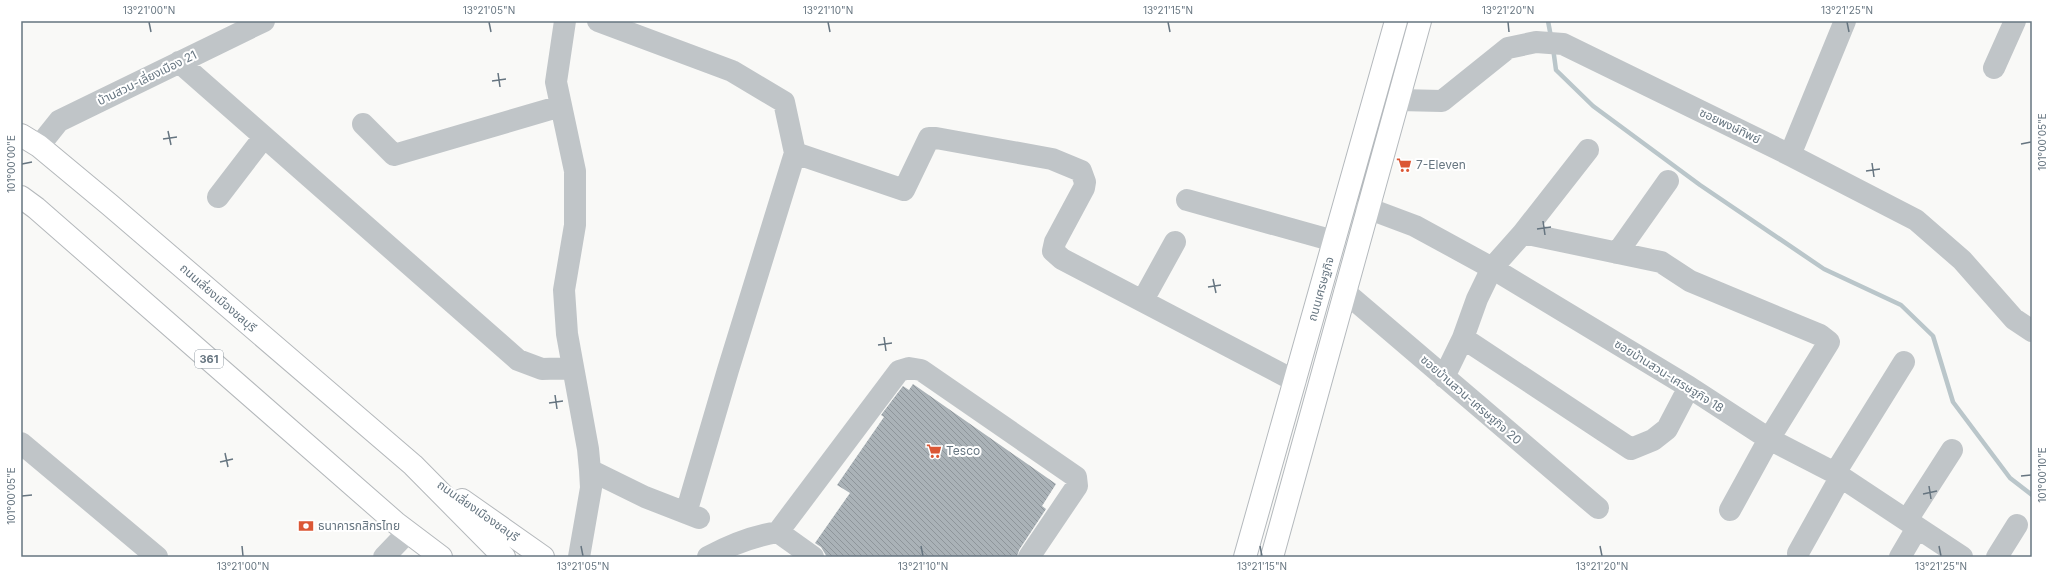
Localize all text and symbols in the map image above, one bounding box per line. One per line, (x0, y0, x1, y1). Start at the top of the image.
text: 13°21'00"N (123, 4, 175, 16)
text: 13°21'05"N (463, 4, 515, 16)
text: 13°21'10"N (803, 4, 853, 16)
text: 13°21'15"N (1143, 4, 1193, 16)
text: 13°21'20"N (1482, 4, 1534, 16)
text: 13°21'25"N (1821, 4, 1873, 16)
street label: บ้านสวน-เลี่ยงเมือง 21 (94, 46, 199, 108)
street label: ซอยพงษ์ทิพย์ (1697, 104, 1763, 147)
text: 101°00'05"E (2036, 113, 2048, 171)
text: 101°00'00"E (5, 135, 17, 193)
supermarket icon: 7-Eleven (1395, 156, 1413, 174)
place label: 7-Eleven (1416, 157, 1466, 172)
street label: ถนนเศรษฐกิจ (1304, 255, 1337, 323)
street label: ถนนเลี่ยงเมืองชลบุรี (177, 260, 260, 335)
street label: ซอยบ้านสวน-เศรษฐกิจ 18 (1612, 336, 1727, 415)
road number: 361 (195, 350, 223, 368)
street label: ซอยบ้านสวน-เศรษฐกิจ 20 (1418, 352, 1525, 448)
supermarket icon: Tesco (925, 442, 943, 460)
place label: Tesco (946, 443, 980, 458)
text: 101°00'10"E (2036, 447, 2048, 503)
text: 101°00'05"E (5, 467, 17, 525)
street label: ถนนเลี่ยงเมืองชลบุรี (434, 476, 523, 545)
bank icon: ธนาคารกสิกรไทย (297, 517, 315, 535)
place label: ธนาคารกสิกรไทย (318, 518, 400, 533)
text: 13°21'00"N (217, 560, 269, 572)
text: 13°21'05"N (557, 560, 609, 572)
text: 13°21'10"N (898, 560, 948, 572)
text: 13°21'15"N (1237, 560, 1287, 572)
text: 13°21'20"N (1576, 560, 1628, 572)
text: 13°21'25"N (1915, 560, 1967, 572)

